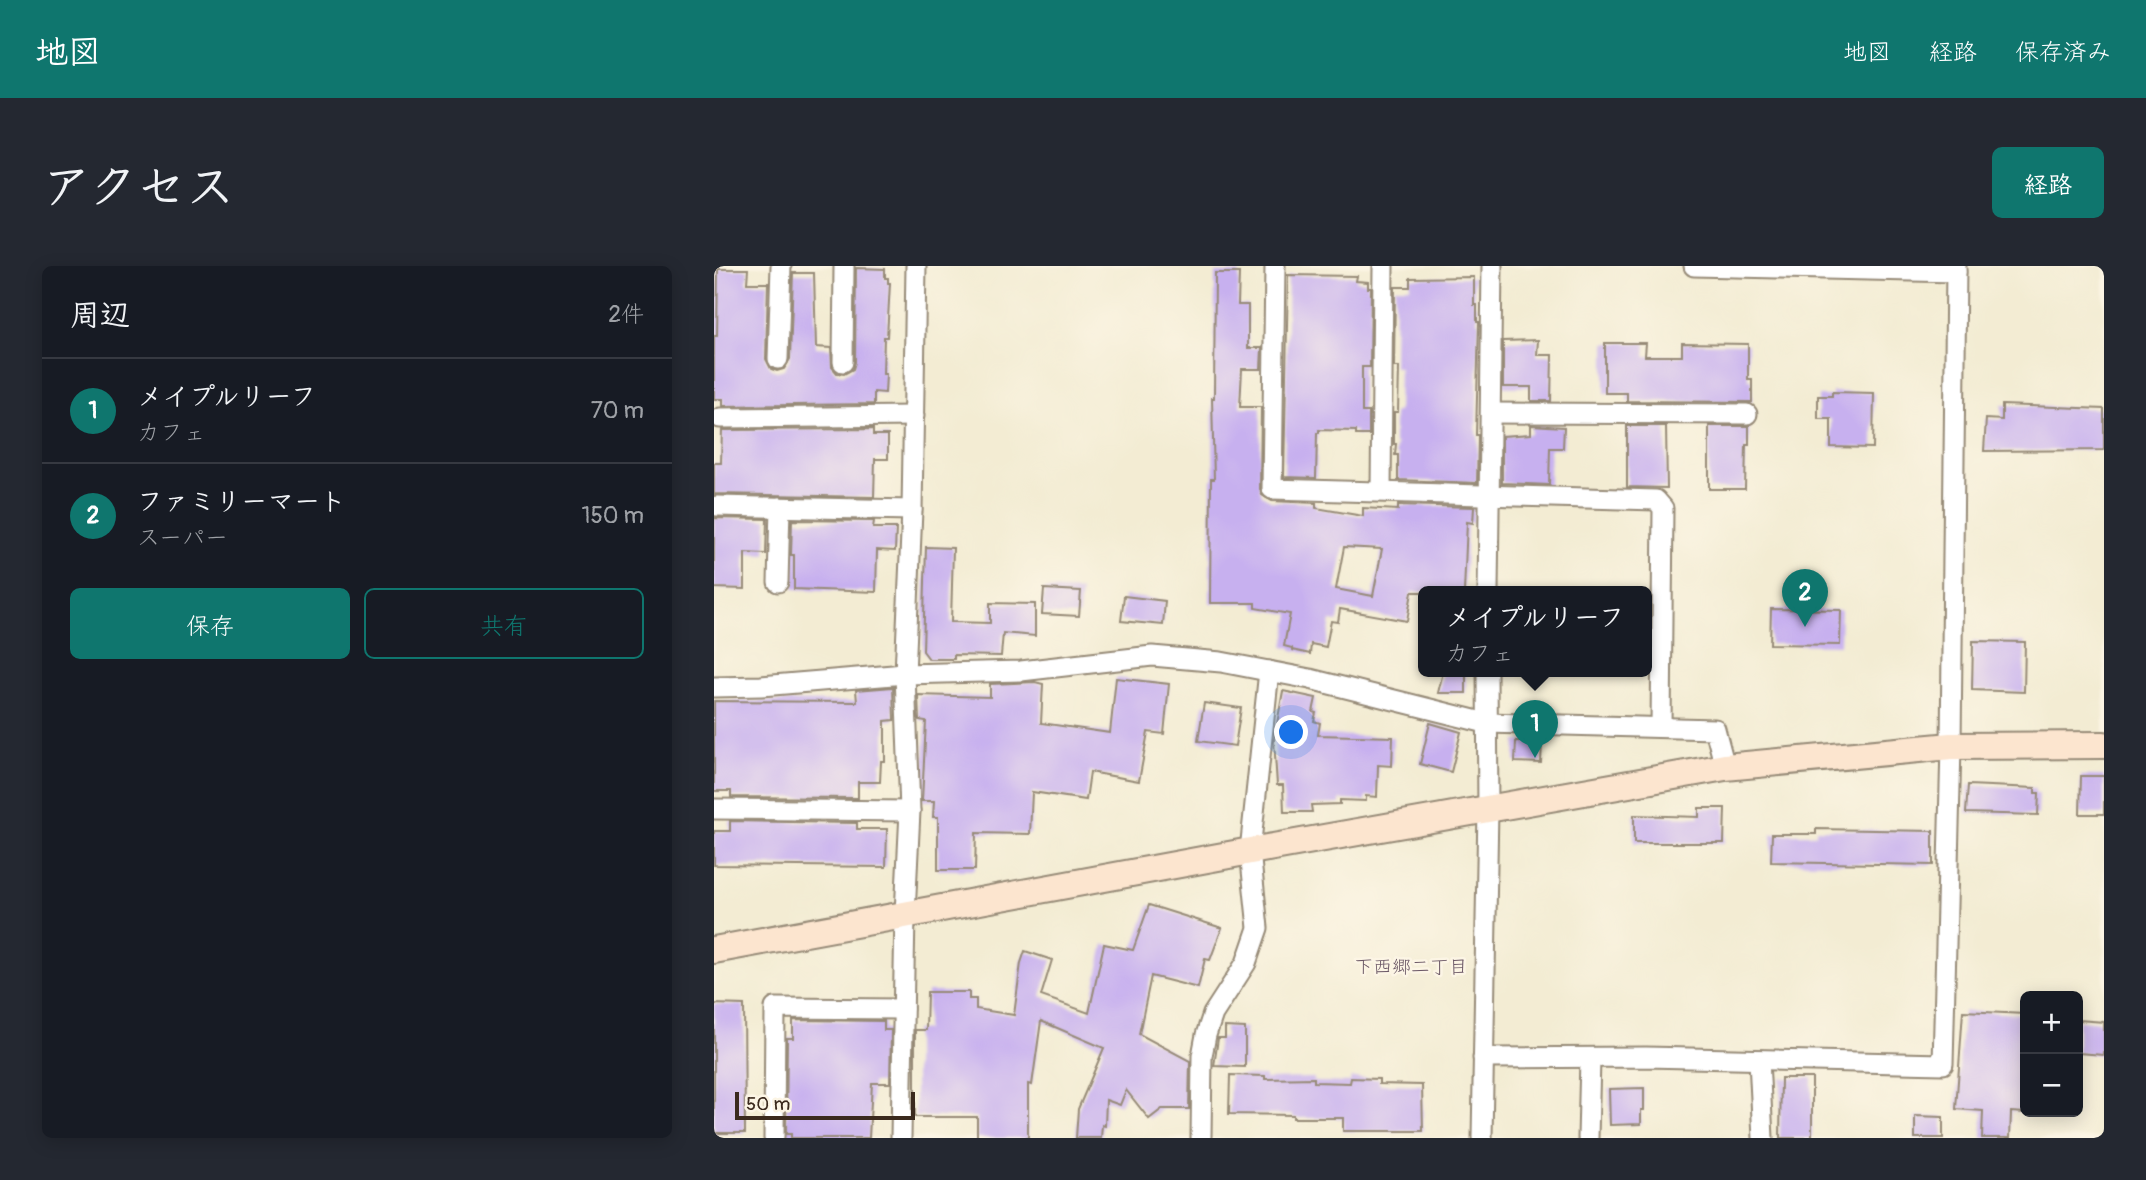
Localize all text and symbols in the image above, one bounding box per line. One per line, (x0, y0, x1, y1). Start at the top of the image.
text: 地図 (35, 32, 101, 73)
text: 地図 (1843, 38, 1891, 67)
text: 経路 (1929, 38, 1977, 67)
text: 保存済み (2015, 38, 2111, 67)
button: 経路 (1992, 147, 2104, 218)
text: アクセス (42, 157, 235, 218)
text: 周辺 (70, 297, 130, 334)
text: 2件 (608, 300, 644, 329)
text: メイプルリーフ (137, 381, 316, 413)
text: 1 (89, 396, 98, 425)
text: 70 m (591, 396, 644, 425)
text: カフェ (137, 418, 206, 447)
text: ファミリーマート (137, 486, 346, 518)
text: 2 (87, 501, 99, 530)
text: 150 m (581, 501, 644, 530)
text: スーパー (137, 523, 228, 552)
pin: 2 (1782, 569, 1828, 627)
popup (1418, 586, 1652, 677)
button: 保存 (70, 588, 350, 659)
button: 共有 (364, 588, 644, 659)
text: メイプルリーフ (1445, 602, 1625, 634)
text: カフェ (1445, 639, 1514, 668)
pin: 1 (1512, 700, 1558, 758)
your location (1274, 715, 1308, 749)
district label: 下西郷二丁目 (1354, 955, 1468, 979)
map controls (2020, 991, 2083, 1117)
button: + (2020, 991, 2083, 1054)
button: − (2020, 1054, 2083, 1117)
scale bar (735, 1089, 915, 1121)
text: 50 m (746, 1092, 790, 1116)

